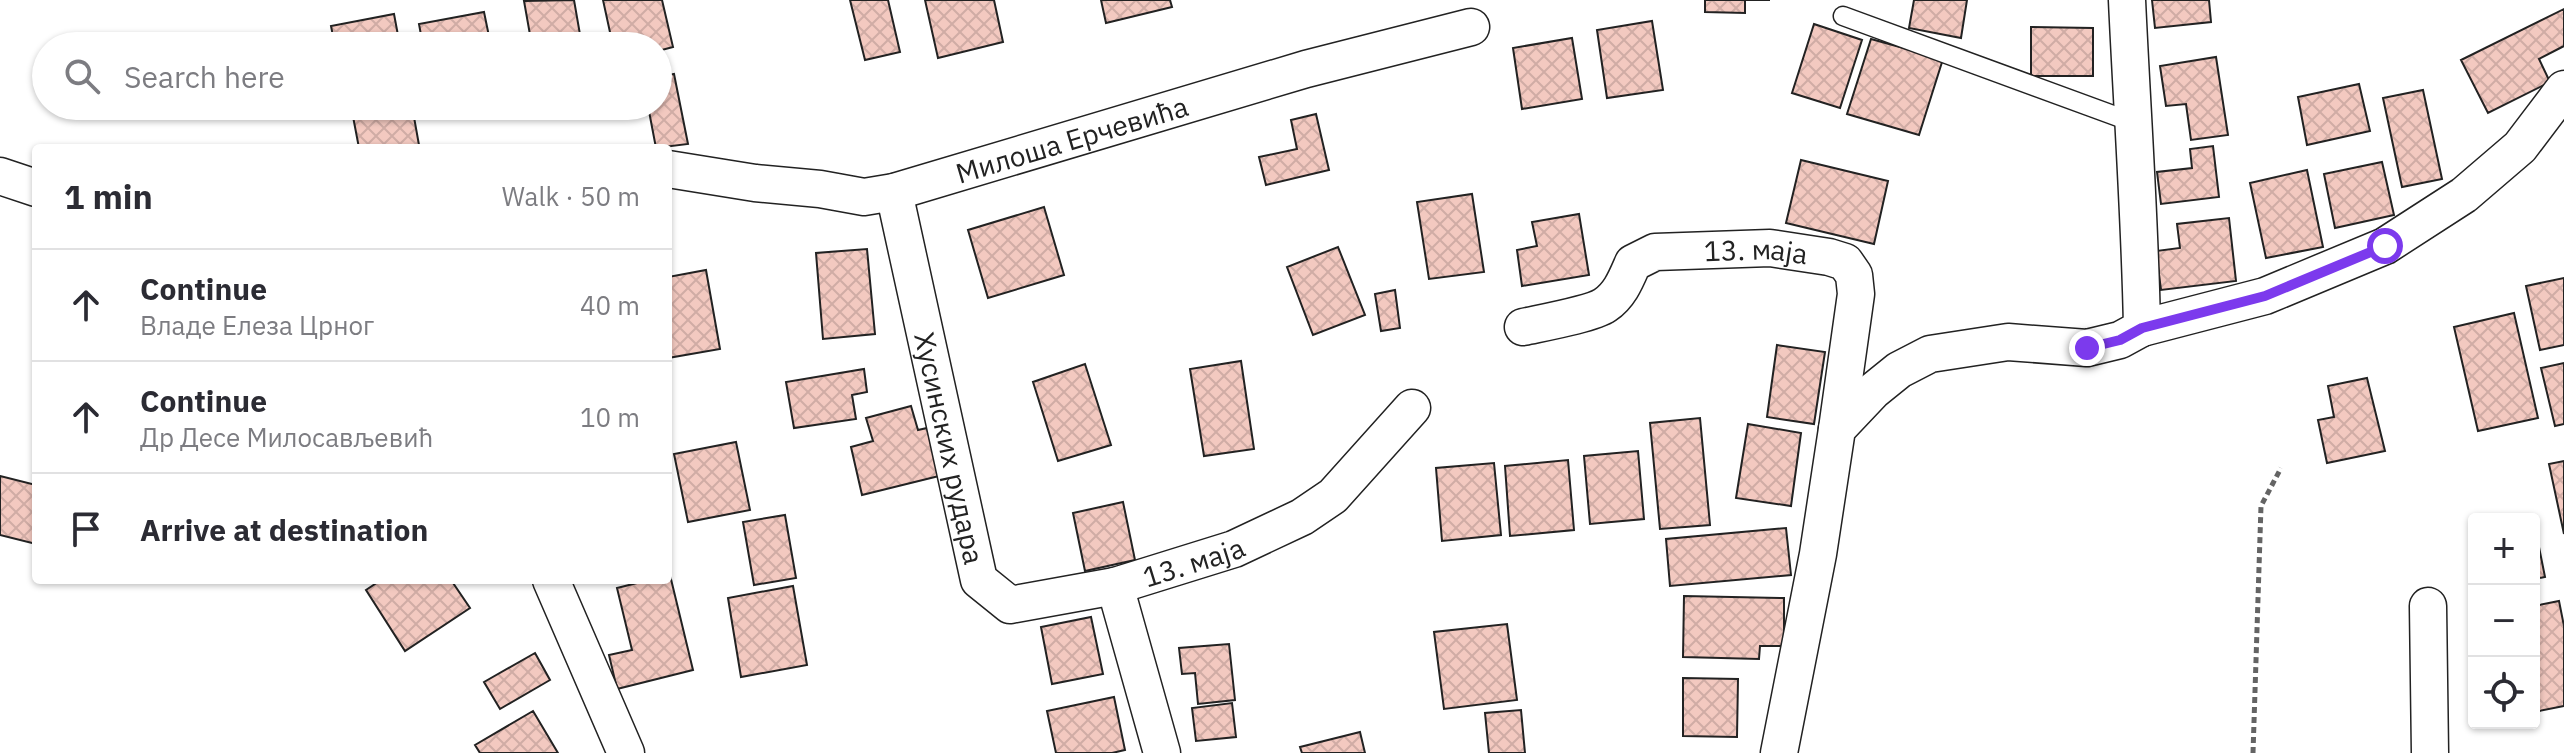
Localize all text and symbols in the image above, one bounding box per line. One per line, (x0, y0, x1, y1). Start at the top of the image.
search box (32, 32, 672, 120)
icon: search (60, 54, 104, 98)
text: Search here (124, 57, 285, 96)
street label: Милоша Ерчевића (951, 87, 1192, 191)
text: 1 min (64, 174, 153, 218)
text: Walk · 50 m (502, 179, 640, 213)
route start (2367, 228, 2403, 264)
street label: 13. маја (1703, 229, 1810, 272)
text: Continue (140, 269, 267, 308)
icon: ahead (64, 283, 108, 327)
text: 40 m (580, 288, 640, 322)
text: Владе Елеза Црног (140, 308, 374, 342)
street label: Хусинских рудара (907, 328, 993, 568)
route end (2069, 330, 2105, 366)
text: Continue (140, 381, 267, 420)
icon: ahead (64, 395, 108, 439)
text: 10 m (580, 400, 640, 434)
text: Др Десе Милосављевић (140, 420, 433, 454)
icon: arrive (64, 507, 108, 551)
text: Arrive at destination (140, 510, 428, 549)
map controls (2468, 513, 2540, 729)
button: + (2468, 513, 2540, 585)
street label: 13. маја (1138, 528, 1251, 595)
button: − (2468, 585, 2540, 657)
button: locate (2468, 657, 2540, 729)

